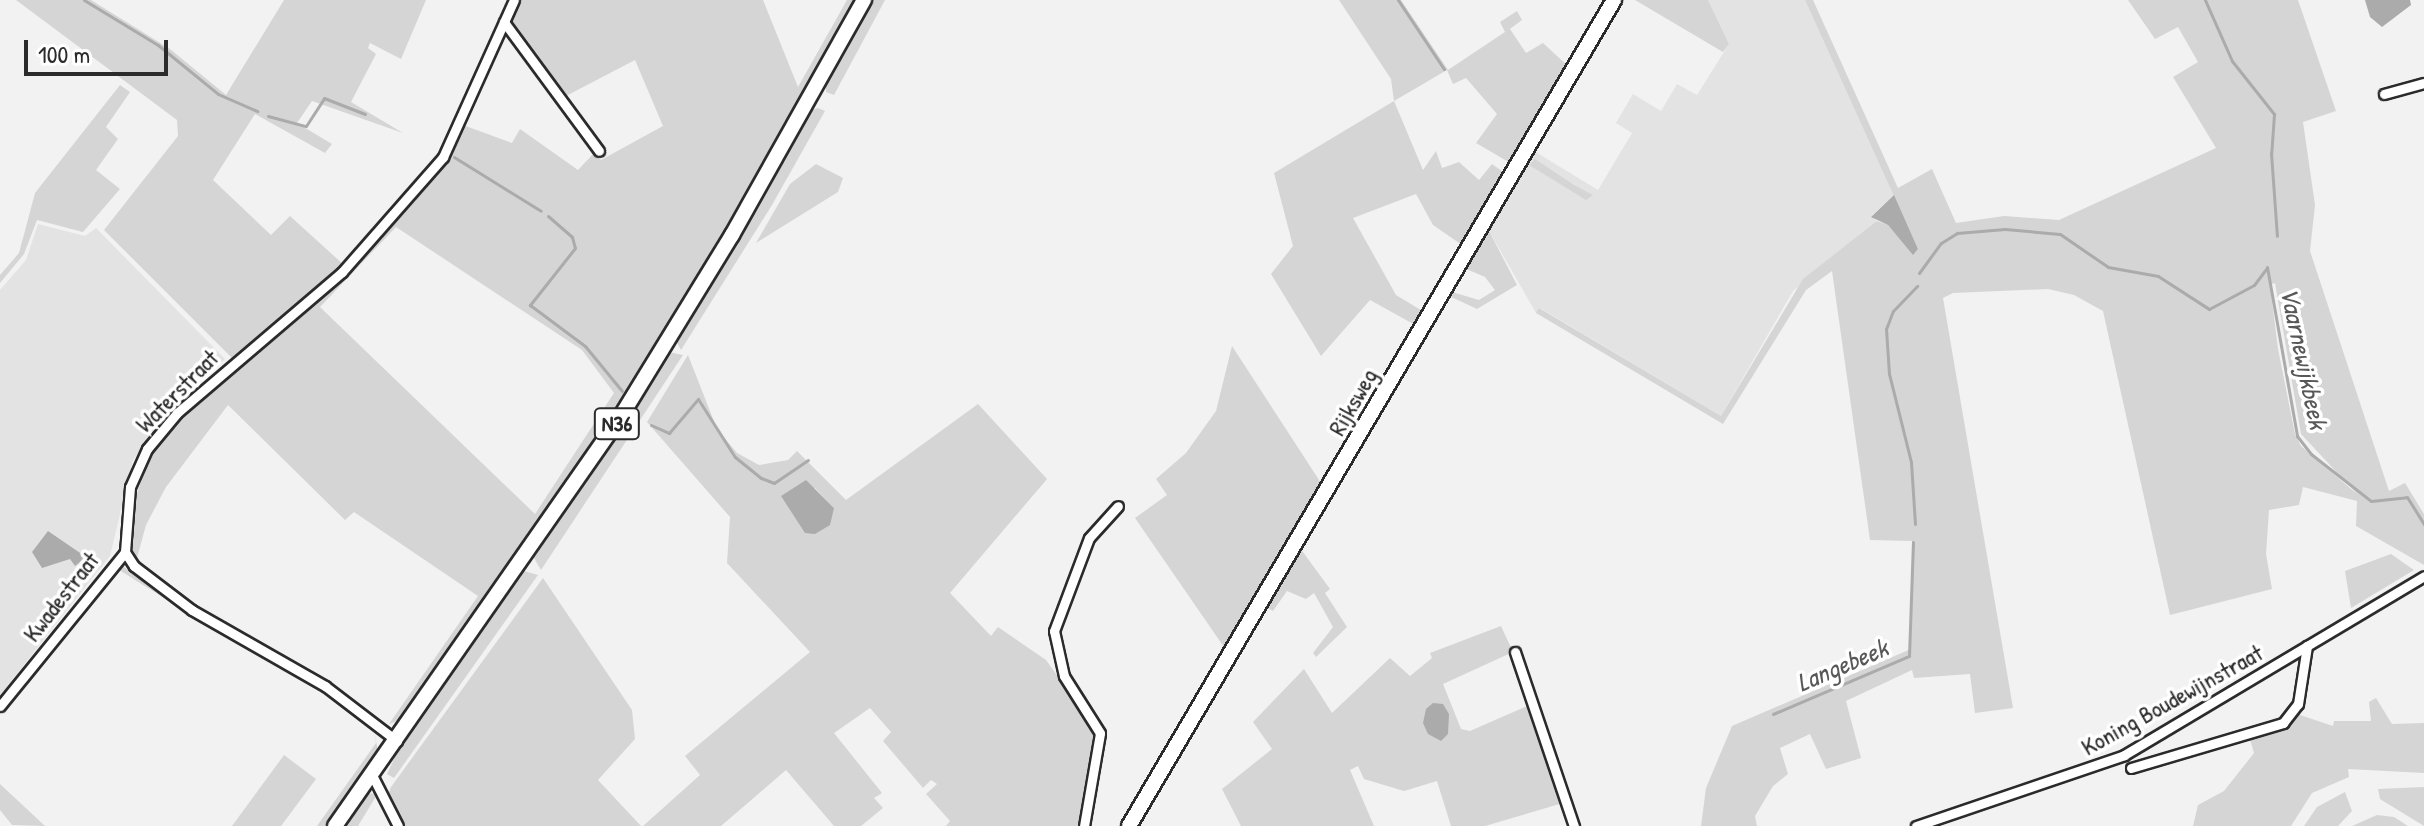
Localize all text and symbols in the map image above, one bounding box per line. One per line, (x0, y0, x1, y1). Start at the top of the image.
scale bar (28, 24, 172, 74)
text: 100 m (38, 38, 90, 70)
water label: Vaarnewijkbeek (2274, 284, 2334, 432)
street label: Waterstraat (130, 344, 224, 438)
street label: Rijksweg (1322, 363, 1384, 441)
road number: N36 (593, 406, 641, 442)
street label: Kwadestraat (17, 546, 105, 648)
water label: Langebeek (1792, 632, 1892, 698)
street label: Koning Boudewijnstraat (2076, 638, 2268, 762)

